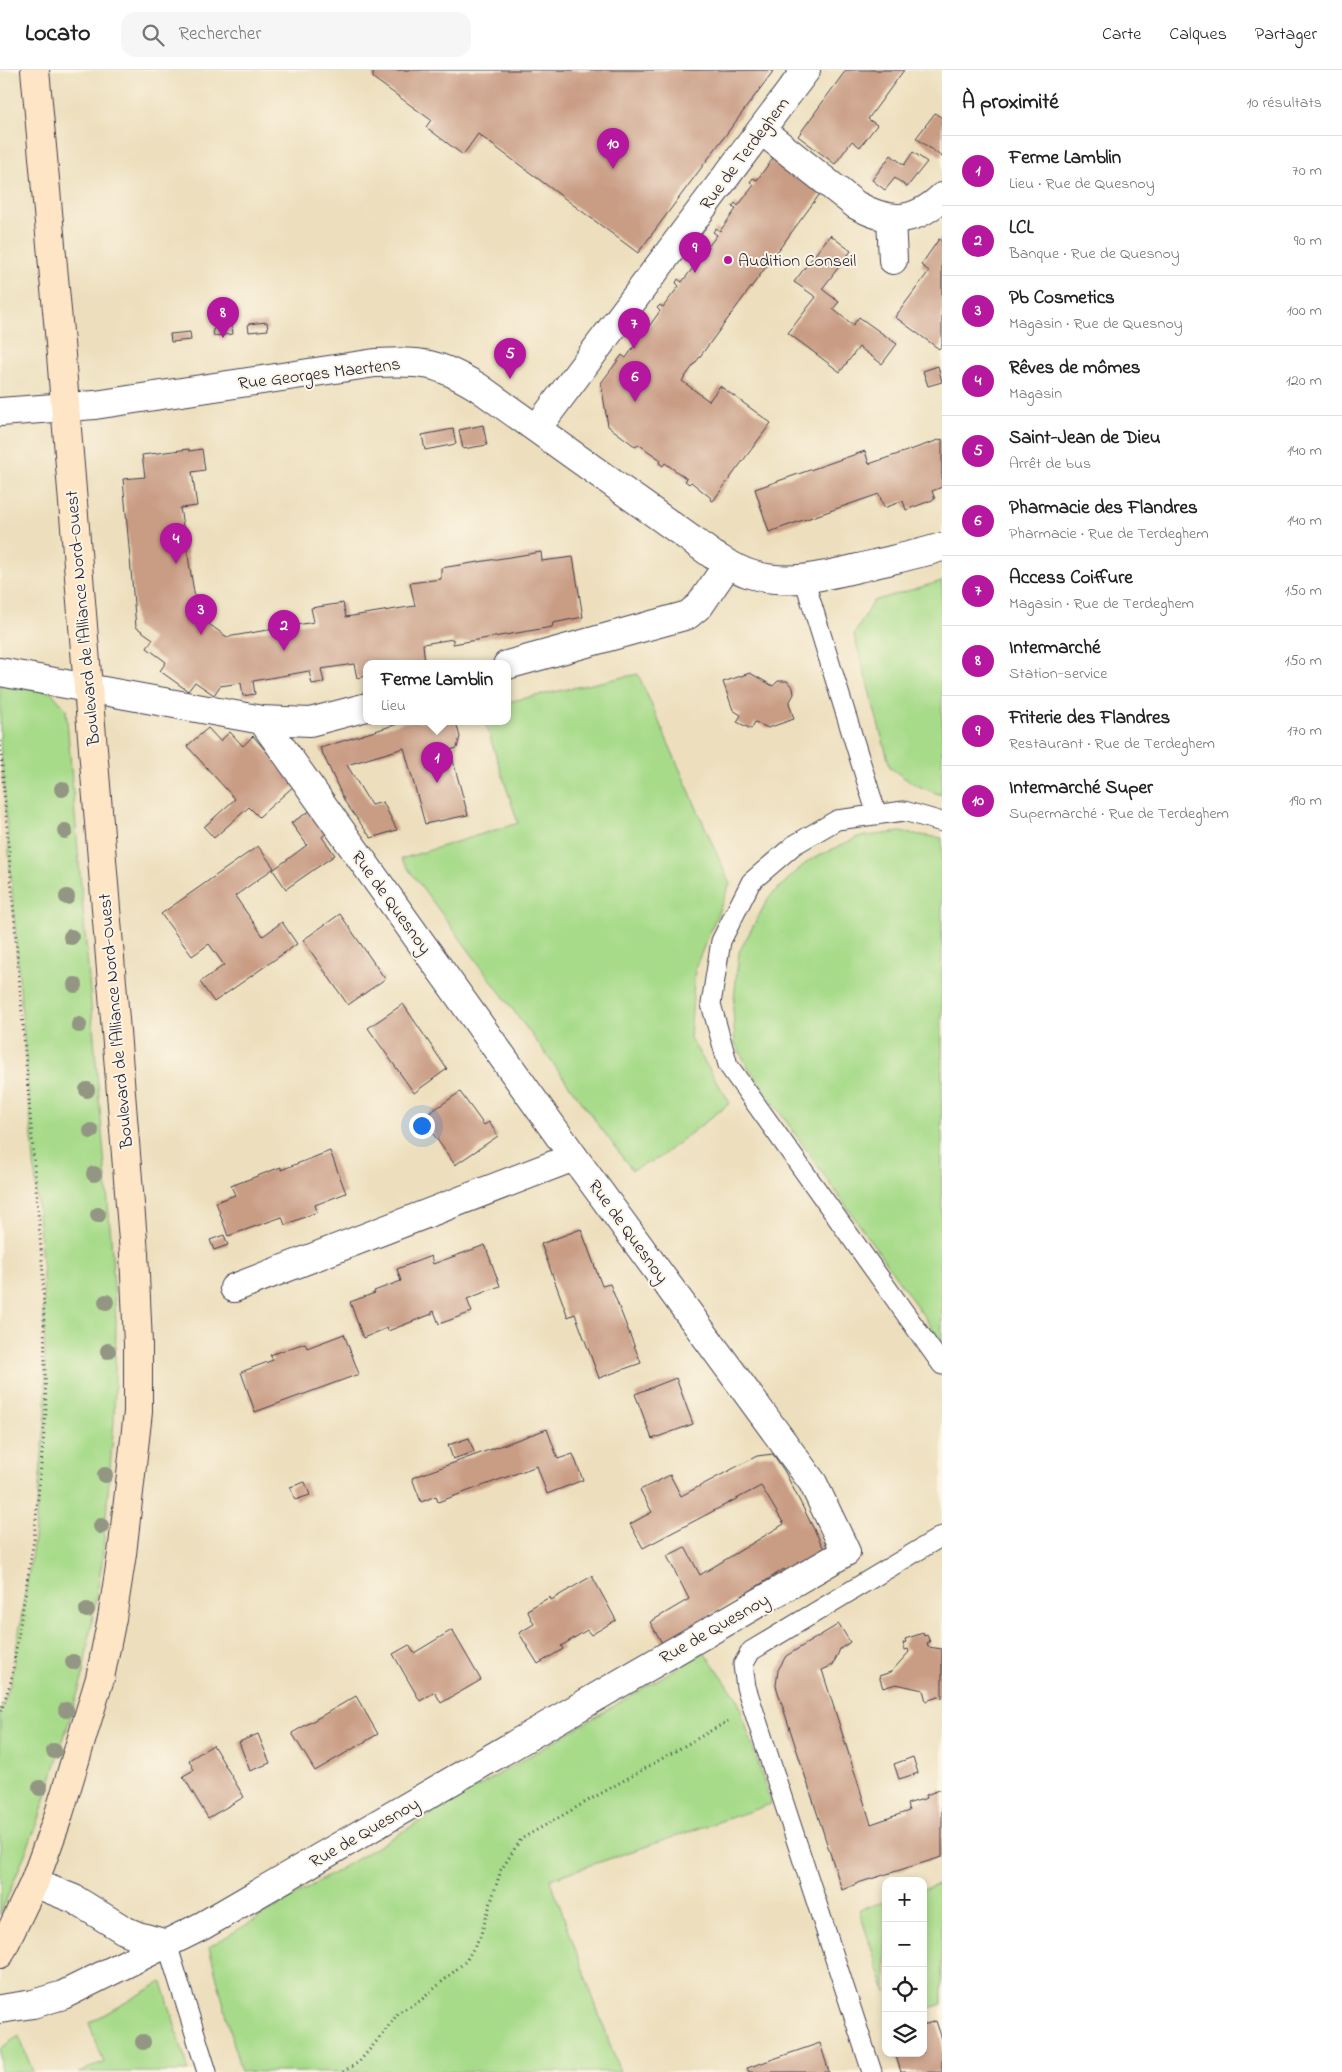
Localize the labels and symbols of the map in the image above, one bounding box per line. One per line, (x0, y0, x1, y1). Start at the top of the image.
street label: Rue de Terdeghem (694, 92, 798, 217)
pin: 10 (597, 128, 629, 169)
pin: 9 (679, 232, 711, 273)
place label: Audition Conseil (738, 249, 856, 275)
marker: Audition Conseil (722, 254, 734, 266)
pin: 8 (207, 297, 239, 338)
pin: 7 (618, 308, 650, 349)
pin: 5 (494, 338, 526, 379)
street label: Rue Georges Maertens (237, 352, 402, 399)
pin: 6 (619, 361, 651, 402)
street label: Boulevard de l'Alliance Nord-Ouest (60, 489, 108, 748)
pin: 4 (160, 523, 192, 564)
pin: 3 (185, 594, 217, 635)
pin: 2 (268, 610, 300, 651)
pin: 1 (421, 742, 453, 783)
street label: Rue de Quesnoy (344, 846, 437, 960)
street label: Boulevard de l'Alliance Nord-Ouest (93, 892, 141, 1151)
your location (409, 1113, 435, 1139)
street label: Rue de Quesnoy (581, 1175, 674, 1289)
street label: Rue de Quesnoy (655, 1588, 775, 1672)
street label: Rue de Quesnoy (305, 1792, 425, 1876)

